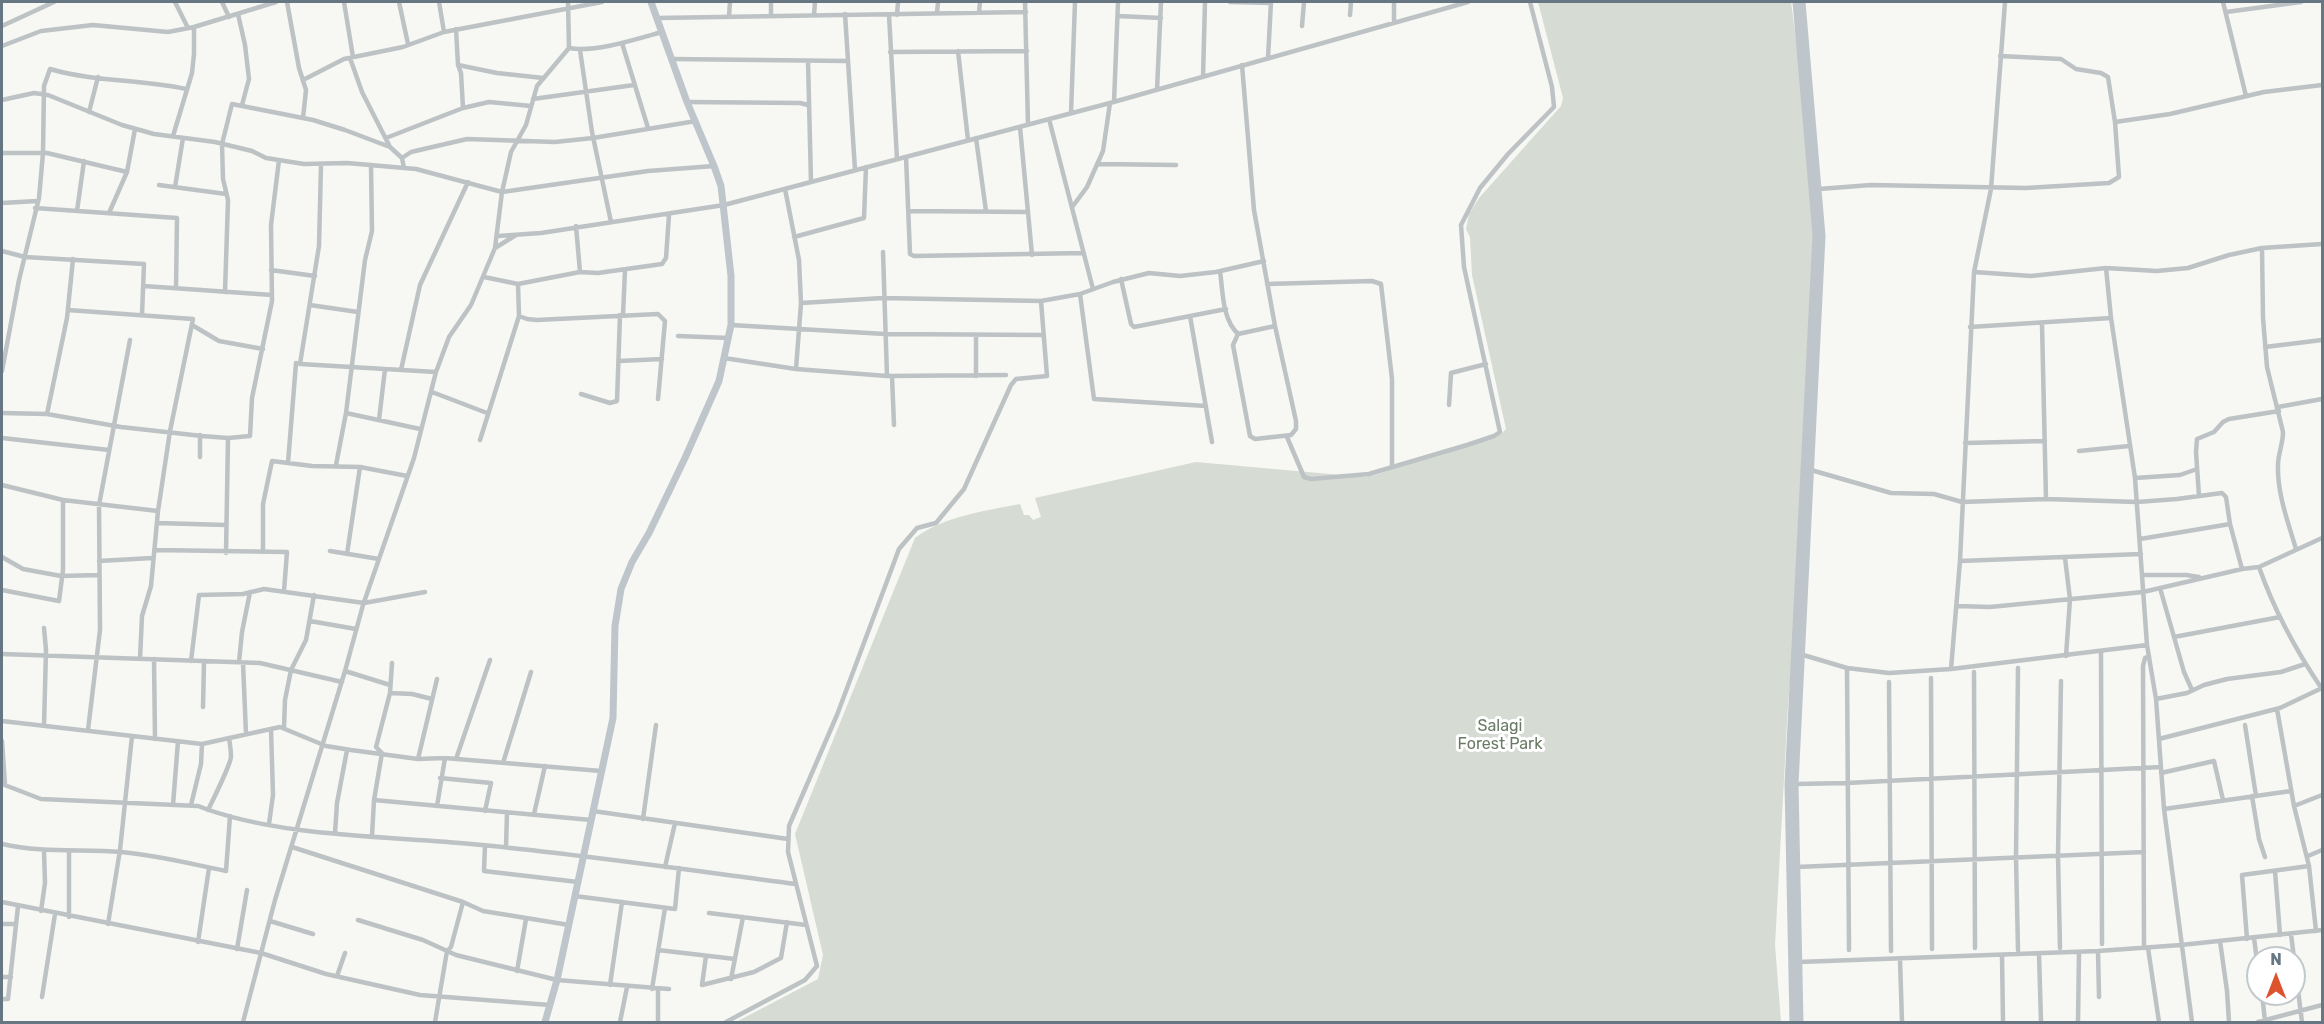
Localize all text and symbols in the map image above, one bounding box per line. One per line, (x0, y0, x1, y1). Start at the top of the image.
park label: Salagi Forest Park (1458, 716, 1542, 754)
north arrow (2246, 946, 2306, 1006)
text: N (2270, 950, 2282, 969)

